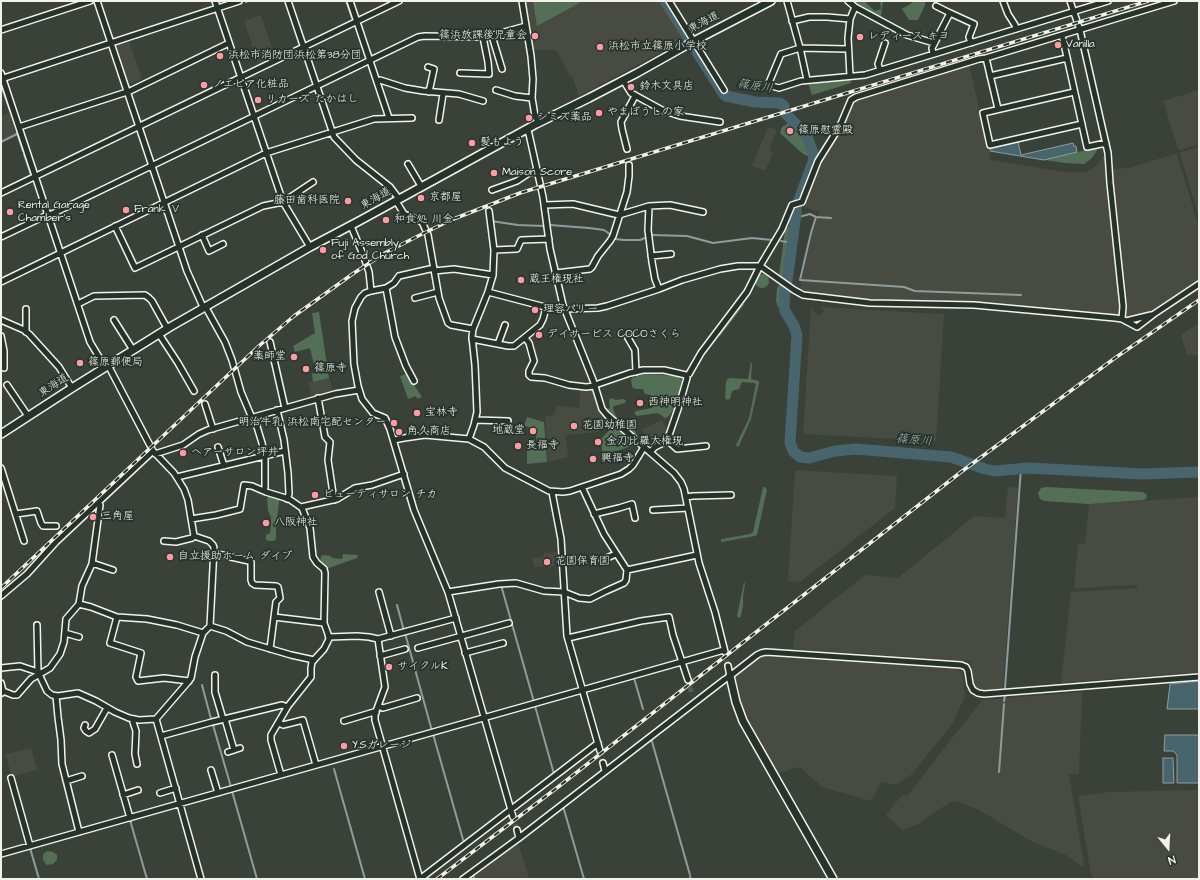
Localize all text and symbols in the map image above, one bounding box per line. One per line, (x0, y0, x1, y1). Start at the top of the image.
street label: 東海道 (686, 9, 722, 37)
place label: 篠浜放課後児童会 (439, 29, 527, 43)
place label: レディース キヨ (868, 30, 949, 44)
marker: 篠浜放課後児童会 (530, 31, 540, 41)
marker: レディース キヨ (855, 32, 865, 42)
place label: Vanilla (1066, 38, 1095, 52)
place label: 浜松市立篠原小学校 (608, 40, 707, 54)
marker: Vanilla (1053, 40, 1063, 50)
marker: 浜松市立篠原小学校 (595, 42, 605, 52)
place label: 浜松市消防団浜松第38分団 (228, 49, 362, 63)
marker: 浜松市消防団浜松第38分団 (215, 51, 225, 61)
water label: 篠原川 (736, 77, 774, 97)
place label: ノエビア化粧品 (212, 78, 289, 92)
marker: ノエビア化粧品 (199, 80, 209, 90)
place label: 鈴木文具店 (639, 80, 694, 94)
marker: 鈴木文具店 (626, 82, 636, 92)
place label: リカーズ たかはし (266, 93, 358, 107)
marker: リカーズ たかはし (253, 95, 263, 105)
place label: やまぼうしの家 (607, 106, 684, 120)
marker: やまぼうしの家 (594, 108, 604, 118)
place label: シミズ薬品 (537, 111, 592, 125)
marker: シミズ薬品 (524, 113, 534, 123)
place label: 篠原慰霊殿 (798, 124, 853, 138)
marker: 篠原慰霊殿 (785, 126, 795, 136)
place label: 髪もよう (480, 136, 524, 150)
marker: 髪もよう (467, 138, 477, 148)
place label: Maison Score (502, 166, 572, 180)
marker: Maison Score (489, 168, 499, 178)
street label: 東海道 (358, 185, 394, 213)
place label: 京都屋 (429, 191, 462, 205)
marker: 京都屋 (416, 193, 426, 203)
place label: 藤田歯科医院 (274, 194, 340, 208)
marker: 藤田歯科医院 (343, 196, 353, 206)
place label: Rental Garage Chamber's (18, 199, 90, 225)
place label: Frank Ⅴ (134, 203, 181, 217)
marker: Frank Ⅴ (121, 205, 131, 215)
marker: Rental Garage Chamber's (5, 207, 15, 217)
place label: 和食処 川金 (394, 213, 453, 227)
marker: 和食処 川金 (381, 215, 391, 225)
place label: Fuji Assembly of God Church (331, 237, 409, 263)
marker: Fuji Assembly of God Church (318, 245, 328, 255)
place label: 蔵王権現社 (529, 273, 584, 287)
marker: 蔵王権現社 (516, 275, 526, 285)
place label: 理容パリー (543, 303, 598, 317)
marker: 理容パリー (530, 305, 540, 315)
place label: デイサービス COCOさくら (547, 328, 681, 342)
marker: デイサービス COCOさくら (534, 330, 544, 340)
place label: 薬師堂 (253, 350, 286, 364)
marker: 薬師堂 (289, 352, 299, 362)
place label: 篠原郵便局 (88, 356, 143, 370)
marker: 篠原郵便局 (75, 358, 85, 368)
place label: 篠原寺 (314, 362, 347, 376)
marker: 篠原寺 (301, 364, 311, 374)
street label: 東海道 (37, 371, 71, 401)
place label: 西神明神社 (648, 396, 703, 410)
marker: 西神明神社 (635, 398, 645, 408)
place label: 宝林寺 (425, 406, 458, 420)
marker: 宝林寺 (412, 408, 422, 418)
place label: 明治牛乳 浜松南宅配センター (239, 416, 386, 430)
marker: 明治牛乳 浜松南宅配センター (389, 418, 399, 428)
place label: 花園幼稚園 (582, 419, 637, 433)
marker: 花園幼稚園 (569, 421, 579, 431)
place label: 地蔵堂 (492, 424, 525, 438)
place label: 角久商店 (407, 425, 451, 439)
marker: 地蔵堂 (528, 426, 538, 436)
marker: 角久商店 (394, 427, 404, 437)
water label: 篠原川 (895, 432, 933, 450)
place label: 金刀比羅大権現 (606, 435, 683, 449)
marker: 金刀比羅大権現 (593, 437, 603, 447)
place label: 長福寺 (526, 439, 559, 453)
marker: 長福寺 (513, 441, 523, 451)
place label: ヘアーサロン坪井 (191, 446, 279, 460)
marker: ヘアーサロン坪井 (178, 448, 188, 458)
place label: 興福寺 (601, 452, 634, 466)
marker: 興福寺 (588, 454, 598, 464)
place label: ビューティサロン チカ (323, 488, 437, 502)
marker: ビューティサロン チカ (310, 490, 320, 500)
place label: 三角屋 (101, 510, 134, 524)
marker: 三角屋 (88, 512, 98, 522)
place label: 八阪神社 (274, 516, 318, 530)
marker: 八阪神社 (261, 518, 271, 528)
place label: 自立援助ホーム ダイブ (178, 550, 292, 564)
marker: 自立援助ホーム ダイブ (165, 552, 175, 562)
place label: 花園保育園 (555, 555, 610, 569)
marker: 花園保育園 (542, 557, 552, 567)
place label: サイクルK (397, 660, 448, 674)
marker: サイクルK (384, 662, 394, 672)
place label: Y.Sガレージ (352, 739, 411, 753)
marker: Y.Sガレージ (339, 741, 349, 751)
north arrow (1148, 828, 1188, 868)
text: N (1166, 852, 1177, 868)

